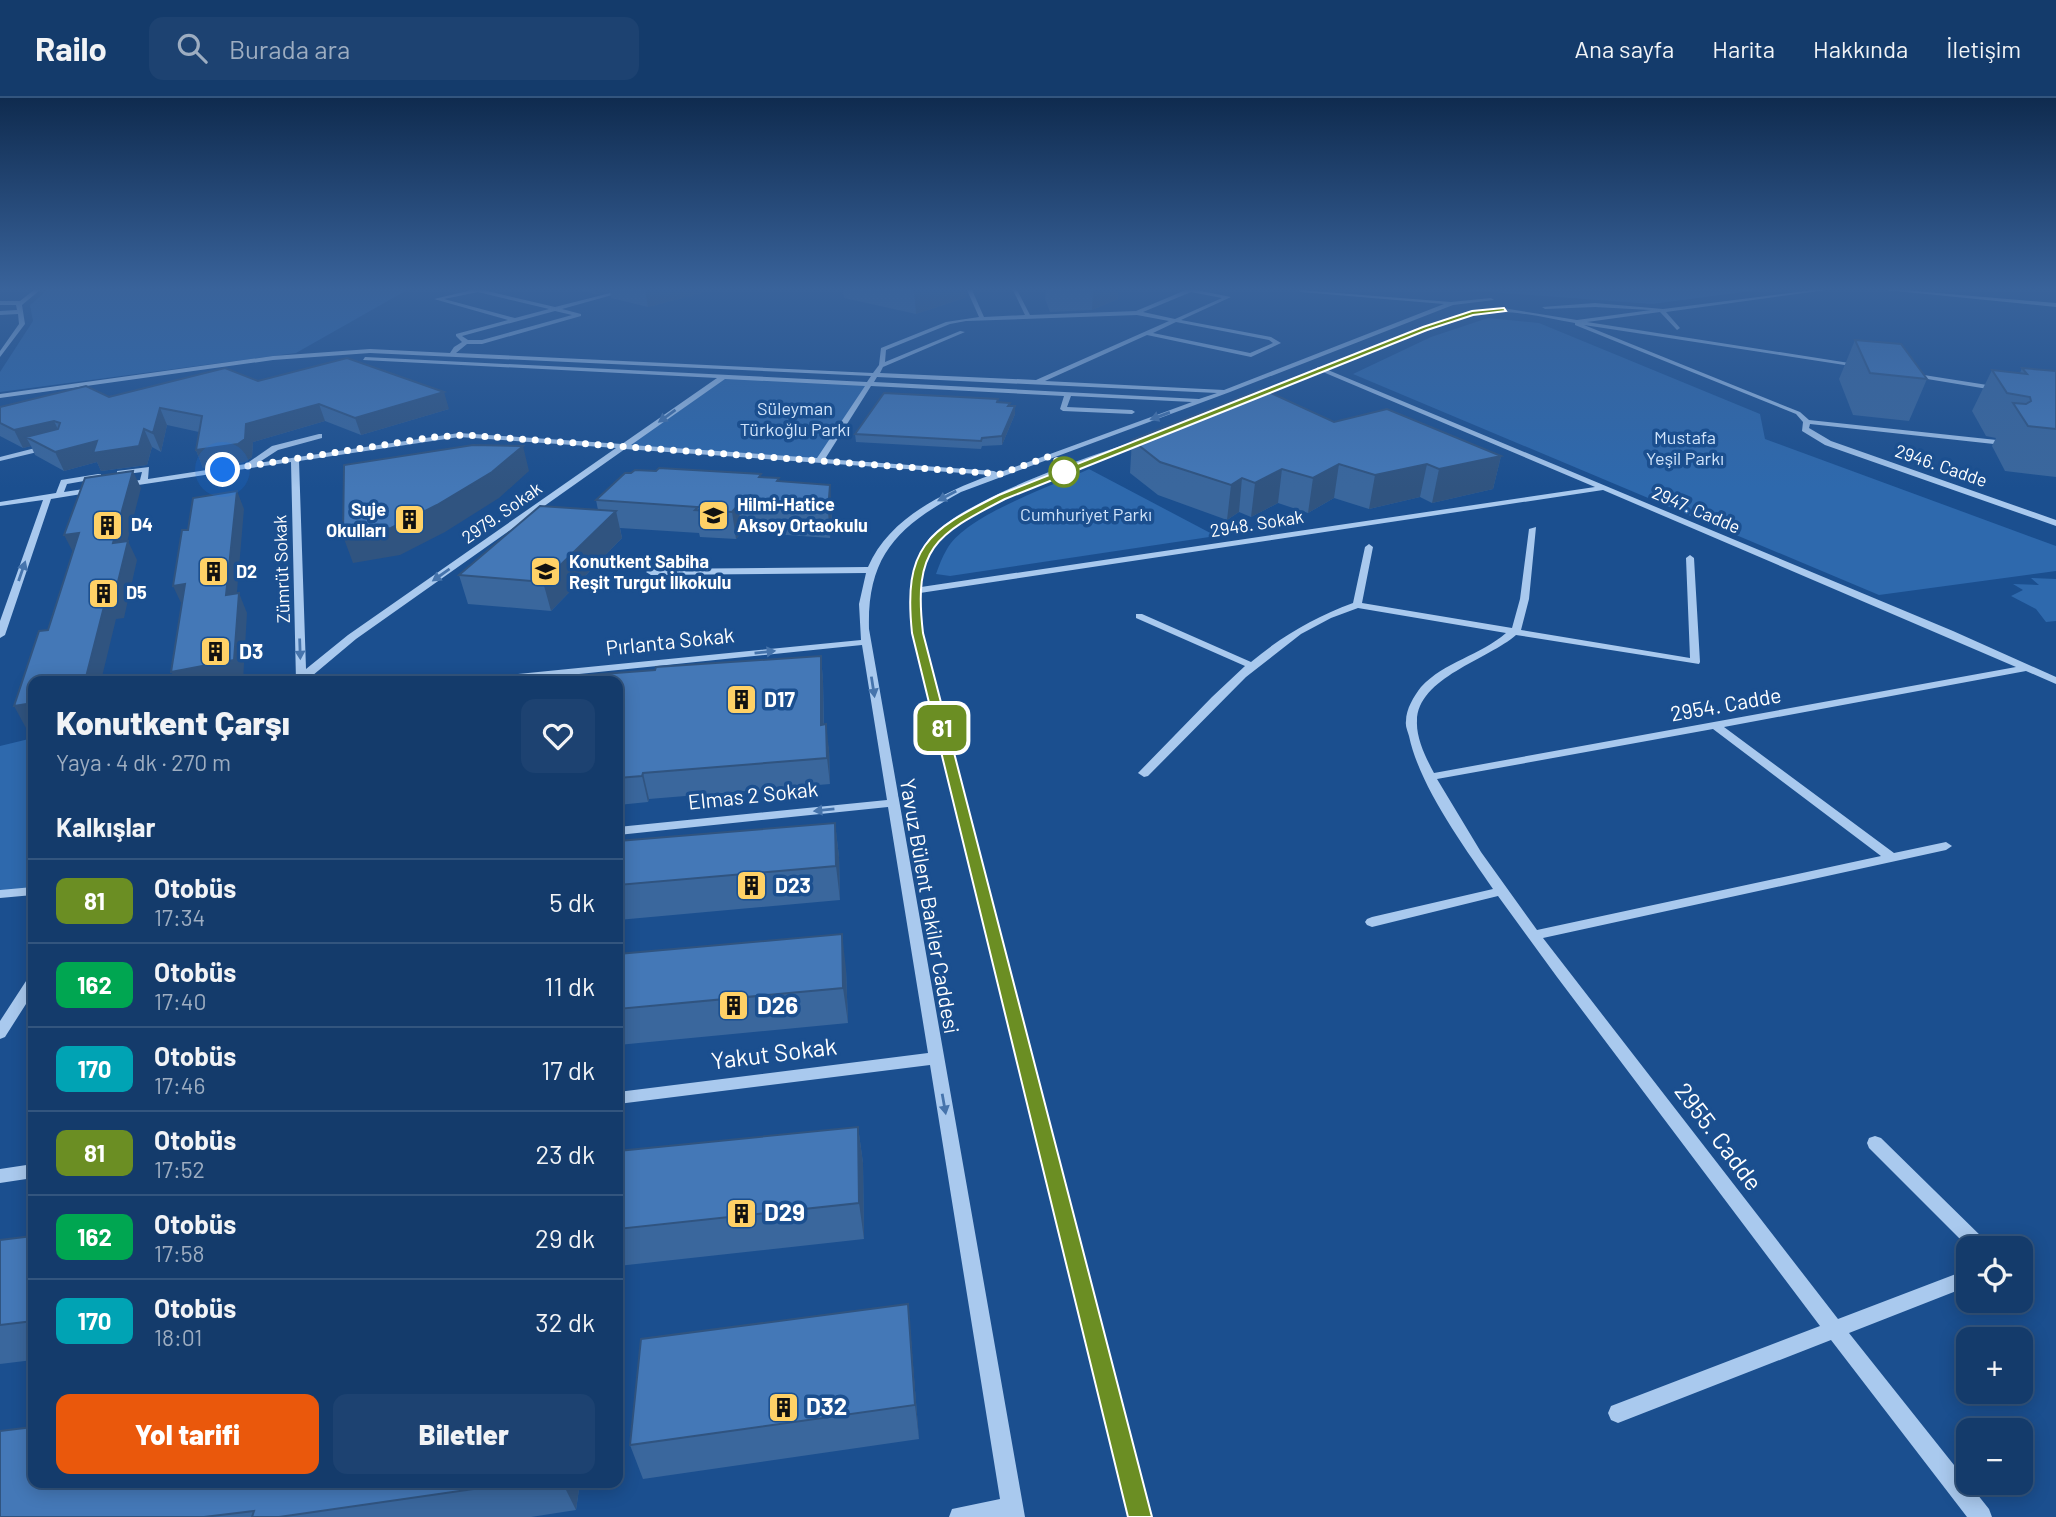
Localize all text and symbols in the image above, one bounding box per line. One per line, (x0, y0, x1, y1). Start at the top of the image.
search box (149, 17, 639, 80)
text: Railo (35, 28, 107, 68)
icon: search (173, 29, 211, 67)
text: Burada ara (229, 33, 350, 64)
text: Ana sayfa (1575, 34, 1674, 63)
text: Harita (1712, 34, 1775, 63)
text: Hakkında (1813, 34, 1908, 63)
text: İletişim (1946, 34, 2021, 63)
park label: Süleyman Türkoğlu Parkı (740, 397, 850, 440)
one-way arrow (658, 409, 676, 423)
one-way arrow (1149, 411, 1170, 422)
park label: Mustafa Yeşil Parkı (1646, 426, 1724, 469)
street label: 2946. Cadde (1892, 439, 1990, 491)
your location (205, 452, 240, 487)
unlabelled marker (1049, 457, 1079, 487)
street label: 2979. Sokak (457, 477, 546, 548)
street label: 2947. Cadde (1649, 481, 1744, 538)
one-way arrow (937, 490, 957, 502)
place label: Hilmi-Hatice Aksoy Ortaokulu (737, 493, 868, 536)
place label: Suje Okulları (326, 498, 386, 541)
school or university icon: Hilmi-Hatice Aksoy Ortaokulu (697, 498, 731, 532)
building icon: Suje Okulları (392, 503, 426, 537)
park label: Cumhuriyet Parkı (1020, 503, 1152, 525)
street label: 2948. Sokak (1209, 505, 1305, 541)
building icon: D4 (91, 508, 125, 542)
place label: D4 (131, 513, 153, 535)
street label: Zümrüt Sokak (268, 515, 294, 624)
place label: Konutkent Sabiha Reşit Turgut İlkokulu (569, 550, 731, 593)
building icon: D2 (196, 555, 230, 589)
school or university icon: Konutkent Sabiha Reşit Turgut İlkokulu (529, 555, 563, 589)
one-way arrow (17, 560, 28, 581)
place label: D2 (236, 560, 257, 582)
one-way arrow (432, 568, 450, 582)
building icon: D5 (86, 576, 120, 610)
place label: D5 (126, 581, 147, 603)
street label: Pırlanta Sokak (604, 621, 735, 660)
building icon: D3 (199, 635, 233, 669)
place label: D3 (239, 638, 263, 663)
one-way arrow (294, 639, 306, 661)
one-way arrow (754, 646, 776, 657)
one-way arrow (868, 676, 879, 698)
street label: 2954. Cadde (1668, 681, 1783, 726)
building icon: D17 (724, 683, 758, 717)
place label: D17 (764, 686, 795, 711)
button: heart (521, 699, 595, 773)
text: Konutkent Çarşı (56, 702, 290, 742)
line badge: 81 (911, 705, 974, 751)
text: 81 (931, 713, 953, 742)
text: Yaya · 4 dk · 270 m (56, 748, 231, 776)
street label: Elmas 2 Sokak (687, 775, 819, 814)
street label: Yavuz Bülent Bakiler Caddesi (896, 776, 965, 1035)
one-way arrow (813, 805, 835, 816)
text: Kalkışlar (56, 811, 156, 842)
building icon: D23 (735, 869, 769, 903)
text: Otobüs (154, 872, 236, 903)
place label: D23 (775, 872, 811, 897)
text: 81 (84, 886, 105, 915)
text: 5 dk (549, 886, 595, 917)
text: 17:34 (154, 903, 205, 931)
text: Otobüs (154, 956, 236, 987)
text: 162 (77, 970, 112, 999)
text: 11 dk (544, 970, 595, 1001)
text: 17:40 (154, 987, 206, 1015)
building icon: D26 (717, 989, 751, 1023)
place label: D26 (757, 990, 798, 1019)
street label: Yakut Sokak (709, 1030, 838, 1075)
text: Otobüs (154, 1040, 236, 1071)
text: 170 (77, 1054, 112, 1083)
text: 17 dk (541, 1054, 595, 1085)
text: 17:46 (154, 1071, 205, 1099)
street label: 2955. Cadde (1669, 1077, 1769, 1196)
one-way arrow (939, 1094, 950, 1116)
text: Otobüs (154, 1124, 236, 1155)
text: 81 (84, 1138, 105, 1167)
text: 23 dk (535, 1138, 595, 1169)
text: 17:52 (154, 1155, 205, 1183)
building icon: D29 (724, 1196, 758, 1230)
place label: D29 (764, 1197, 805, 1226)
text: Otobüs (154, 1208, 236, 1239)
text: 162 (77, 1222, 112, 1251)
text: 29 dk (535, 1222, 595, 1253)
map controls (1956, 1236, 2033, 1495)
button: locate (1956, 1236, 2033, 1313)
text: 17:58 (154, 1239, 205, 1267)
text: Otobüs (154, 1292, 236, 1323)
text: 170 (77, 1306, 112, 1335)
text: 32 dk (535, 1306, 595, 1337)
text: 18:01 (154, 1323, 202, 1351)
button: + (1956, 1327, 2033, 1404)
building icon: D32 (766, 1390, 800, 1424)
place label: D32 (806, 1391, 847, 1420)
button: Yol tarifi (56, 1394, 319, 1474)
button: Biletler (333, 1394, 595, 1474)
button: − (1956, 1418, 2033, 1495)

